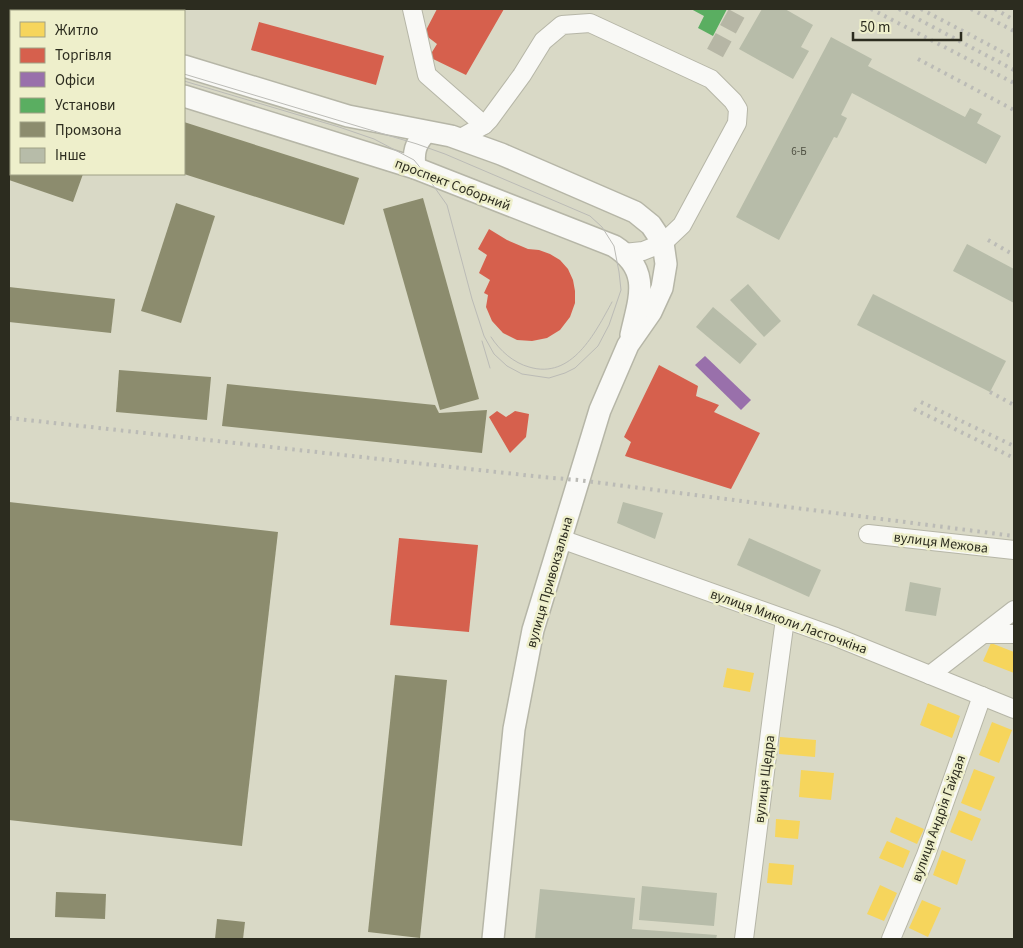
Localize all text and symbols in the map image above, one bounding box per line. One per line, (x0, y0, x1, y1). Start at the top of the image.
legend (10, 10, 185, 175)
scale bar (853, 10, 960, 42)
text: 50 m (860, 17, 890, 38)
text: Житло (55, 20, 98, 41)
text: Торгівля (55, 45, 112, 66)
text: Офіси (55, 70, 95, 91)
text: Установи (55, 95, 116, 116)
text: Промзона (55, 120, 122, 141)
house number: 6-Б (791, 144, 807, 159)
text: Інше (55, 145, 86, 166)
street label: проспект Соборний (392, 154, 513, 216)
street label: вулиця Привокзальна (522, 514, 578, 650)
street label: вулиця Межова (893, 527, 989, 559)
street label: вулиця Миколи Ласточкіна (707, 584, 870, 660)
street label: вулиця Щедра (750, 734, 780, 824)
street label: вулиця Андрія Гайдая (907, 752, 971, 884)

